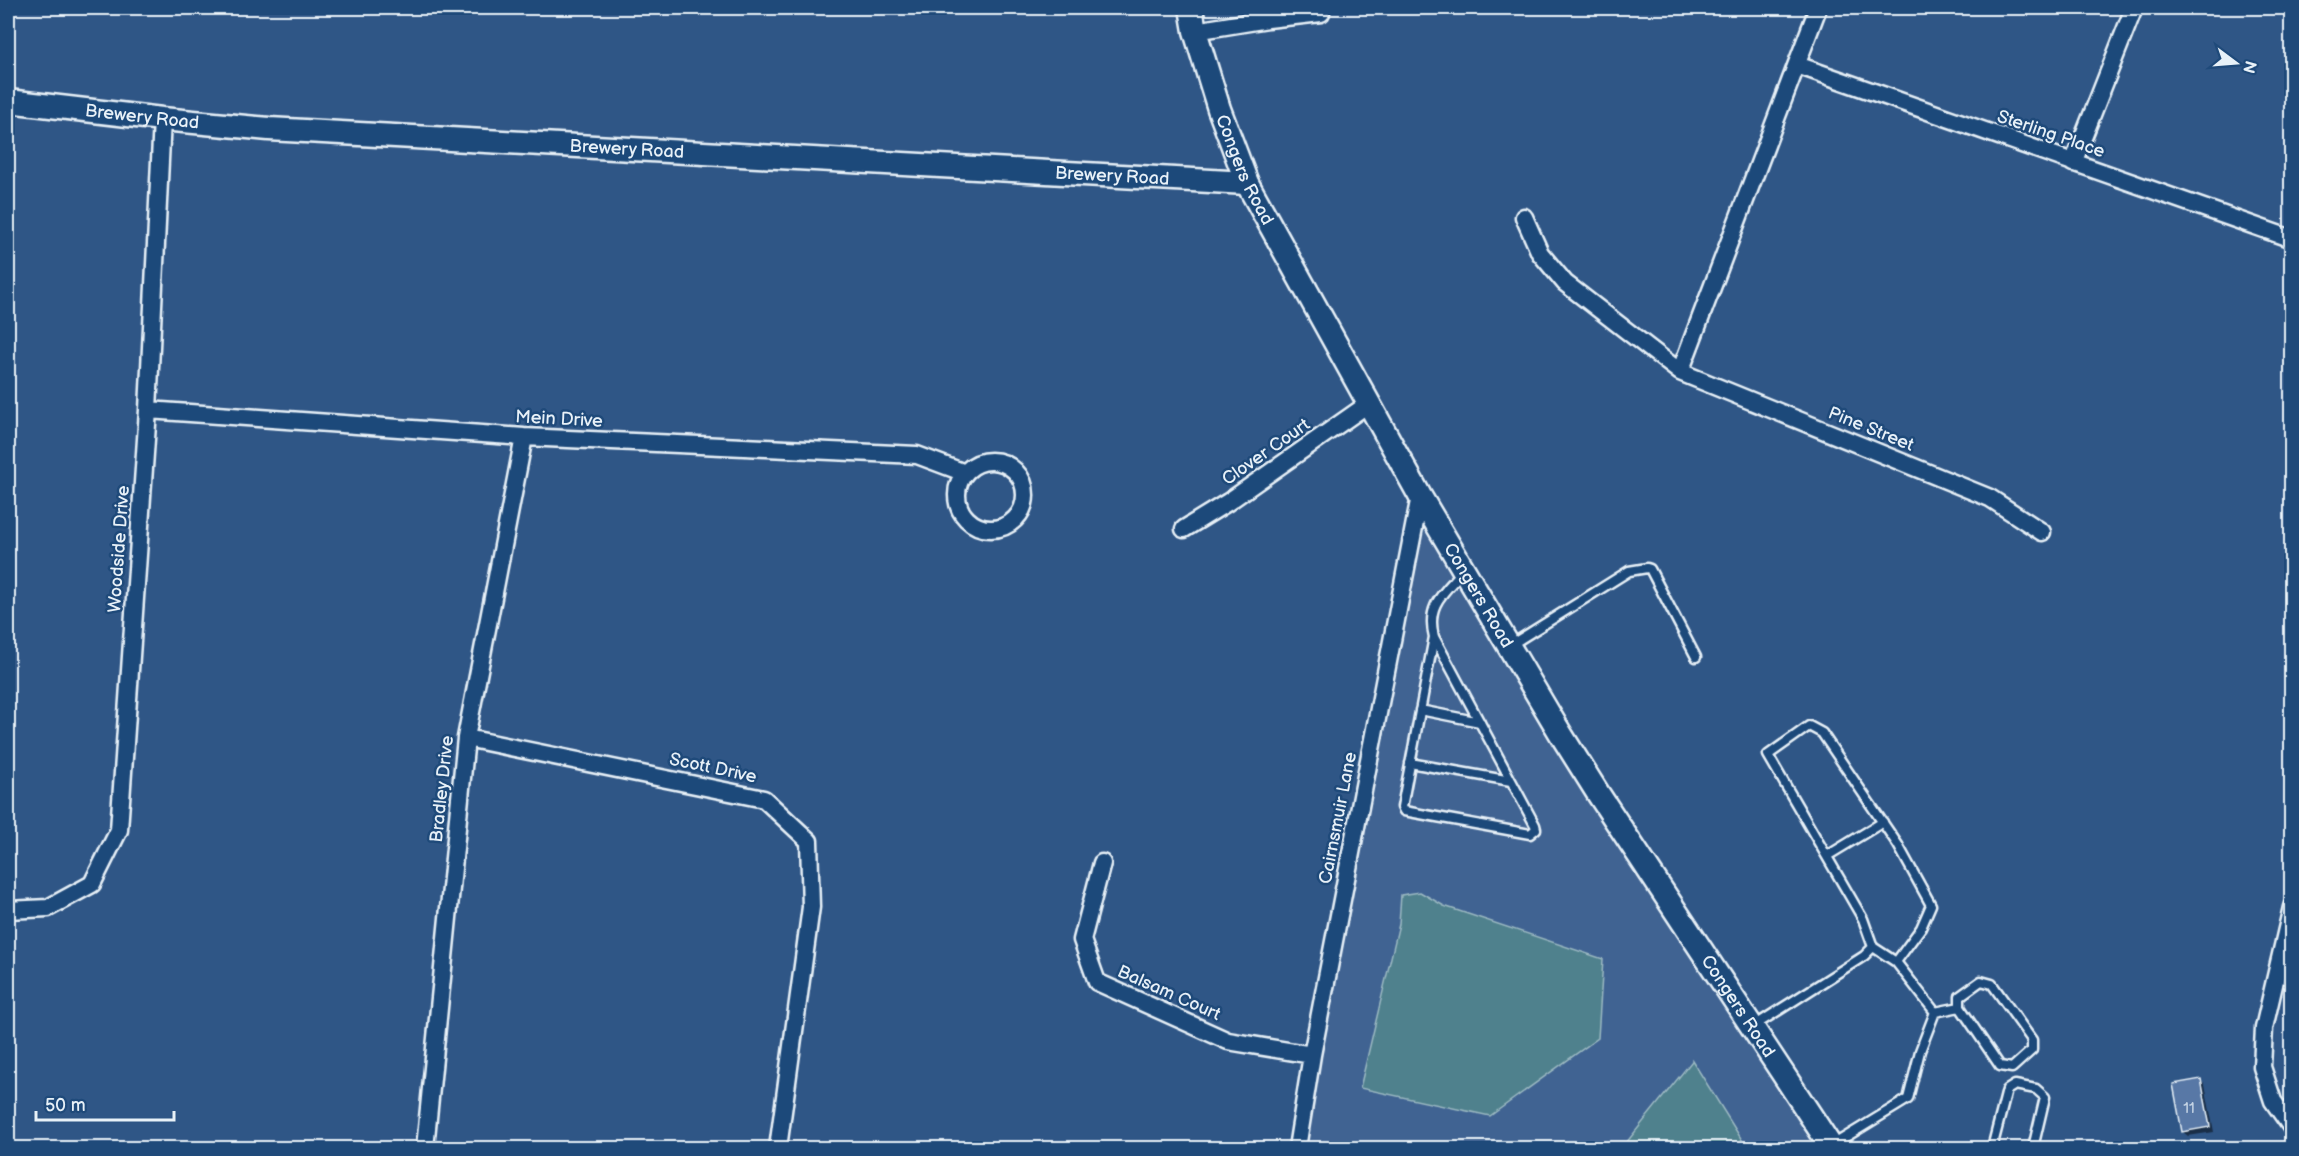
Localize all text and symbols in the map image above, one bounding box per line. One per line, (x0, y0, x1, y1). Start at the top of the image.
north arrow (2206, 33, 2266, 93)
text: N (2238, 58, 2260, 75)
street label: Brewery Road (84, 100, 200, 133)
street label: Sterling Place (1994, 106, 2108, 162)
street label: Congers Road (1212, 112, 1278, 228)
street label: Brewery Road (569, 135, 685, 162)
street label: Brewery Road (1054, 162, 1170, 189)
street label: Pine Street (1825, 402, 1917, 456)
street label: Mein Drive (515, 406, 604, 432)
street label: Clover Court (1218, 414, 1314, 490)
street label: Woodside Drive (104, 484, 134, 613)
street label: Congers Road (1440, 539, 1518, 651)
street label: Bradley Drive (426, 734, 458, 844)
street label: Scott Drive (667, 749, 759, 788)
street label: Cairnsmuir Lane (1315, 750, 1361, 886)
street label: Congers Road (1697, 951, 1780, 1061)
street label: Balsam Court (1114, 961, 1224, 1025)
scale bar (36, 1084, 174, 1122)
text: 50 m (45, 1095, 86, 1116)
house number: 11 (2183, 1099, 2195, 1118)

